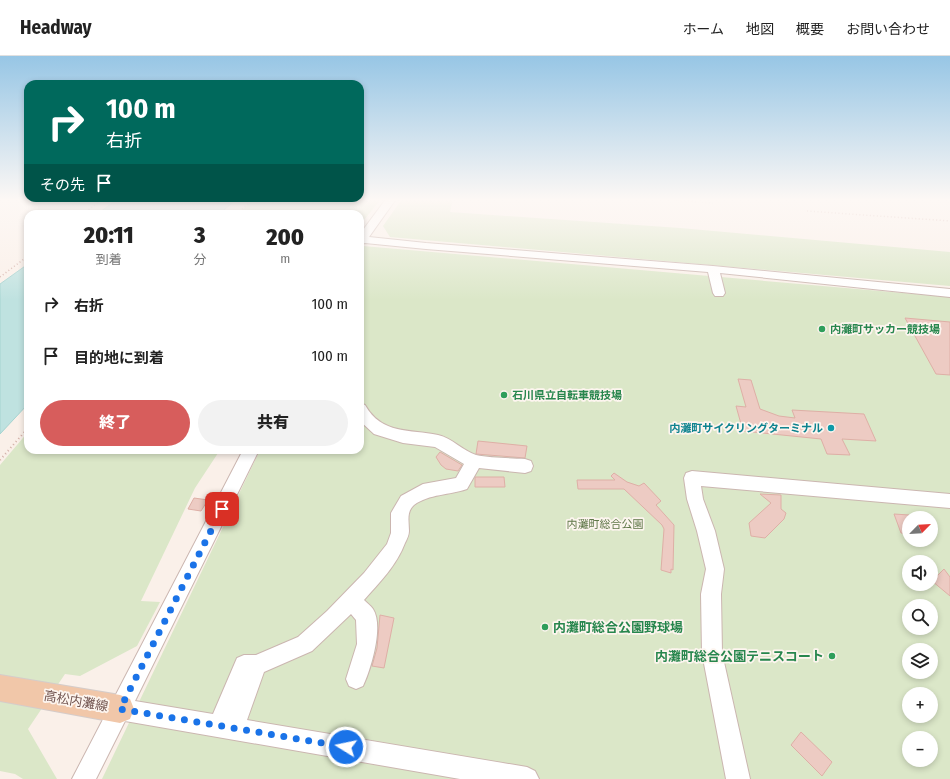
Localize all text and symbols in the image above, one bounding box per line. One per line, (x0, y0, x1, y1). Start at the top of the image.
text: Headway (20, 16, 92, 39)
text: ホーム (682, 21, 724, 38)
text: 地図 (746, 21, 774, 38)
text: 概要 (796, 21, 824, 38)
text: お問い合わせ (846, 21, 930, 38)
text: 100 m (106, 92, 176, 125)
icon: right (40, 96, 92, 148)
text: 右折 (106, 130, 142, 152)
icon: arrive (93, 172, 115, 194)
text: その先 (40, 176, 85, 194)
text: 20:11 (84, 221, 134, 249)
text: 3 (194, 221, 206, 249)
text: 200 (266, 223, 304, 251)
text: m (280, 251, 290, 266)
text: 到着 (96, 252, 122, 267)
text: 分 (193, 252, 206, 267)
icon: right (40, 293, 62, 315)
text: 100 m (311, 295, 348, 313)
text: 右折 (74, 297, 104, 315)
place label: 内灘町サッカー競技場 (830, 323, 940, 336)
marker: 内灘町サッカー競技場 (817, 324, 827, 334)
icon: arrive (40, 345, 62, 367)
text: 100 m (311, 347, 348, 365)
text: 目的地に到着 (74, 349, 164, 367)
place label: 石川県立自転車競技場 (512, 389, 622, 402)
marker: 石川県立自転車競技場 (499, 390, 509, 400)
button: 終了 (40, 400, 190, 446)
button: 共有 (198, 400, 348, 446)
place label: 内灘町サイクリングターミナル (669, 422, 823, 435)
marker: 内灘町サイクリングターミナル (826, 423, 836, 433)
pin (205, 492, 239, 526)
icon: arrive (211, 498, 233, 520)
north arrow (902, 511, 938, 547)
map controls (902, 511, 938, 767)
park label: 内灘町総合公園 (567, 518, 644, 531)
button: sound (902, 555, 938, 591)
button: search (902, 599, 938, 635)
place label: 内灘町総合公園野球場 (553, 620, 683, 635)
marker: 内灘町総合公園野球場 (540, 622, 550, 632)
button: layers (902, 643, 938, 679)
place label: 内灘町総合公園テニスコート (655, 649, 824, 664)
marker: 内灘町総合公園テニスコート (827, 651, 837, 661)
button: + (902, 687, 938, 723)
street label: 高松内灘線 (43, 688, 109, 714)
position arrow (325, 726, 367, 768)
button: − (902, 731, 938, 767)

